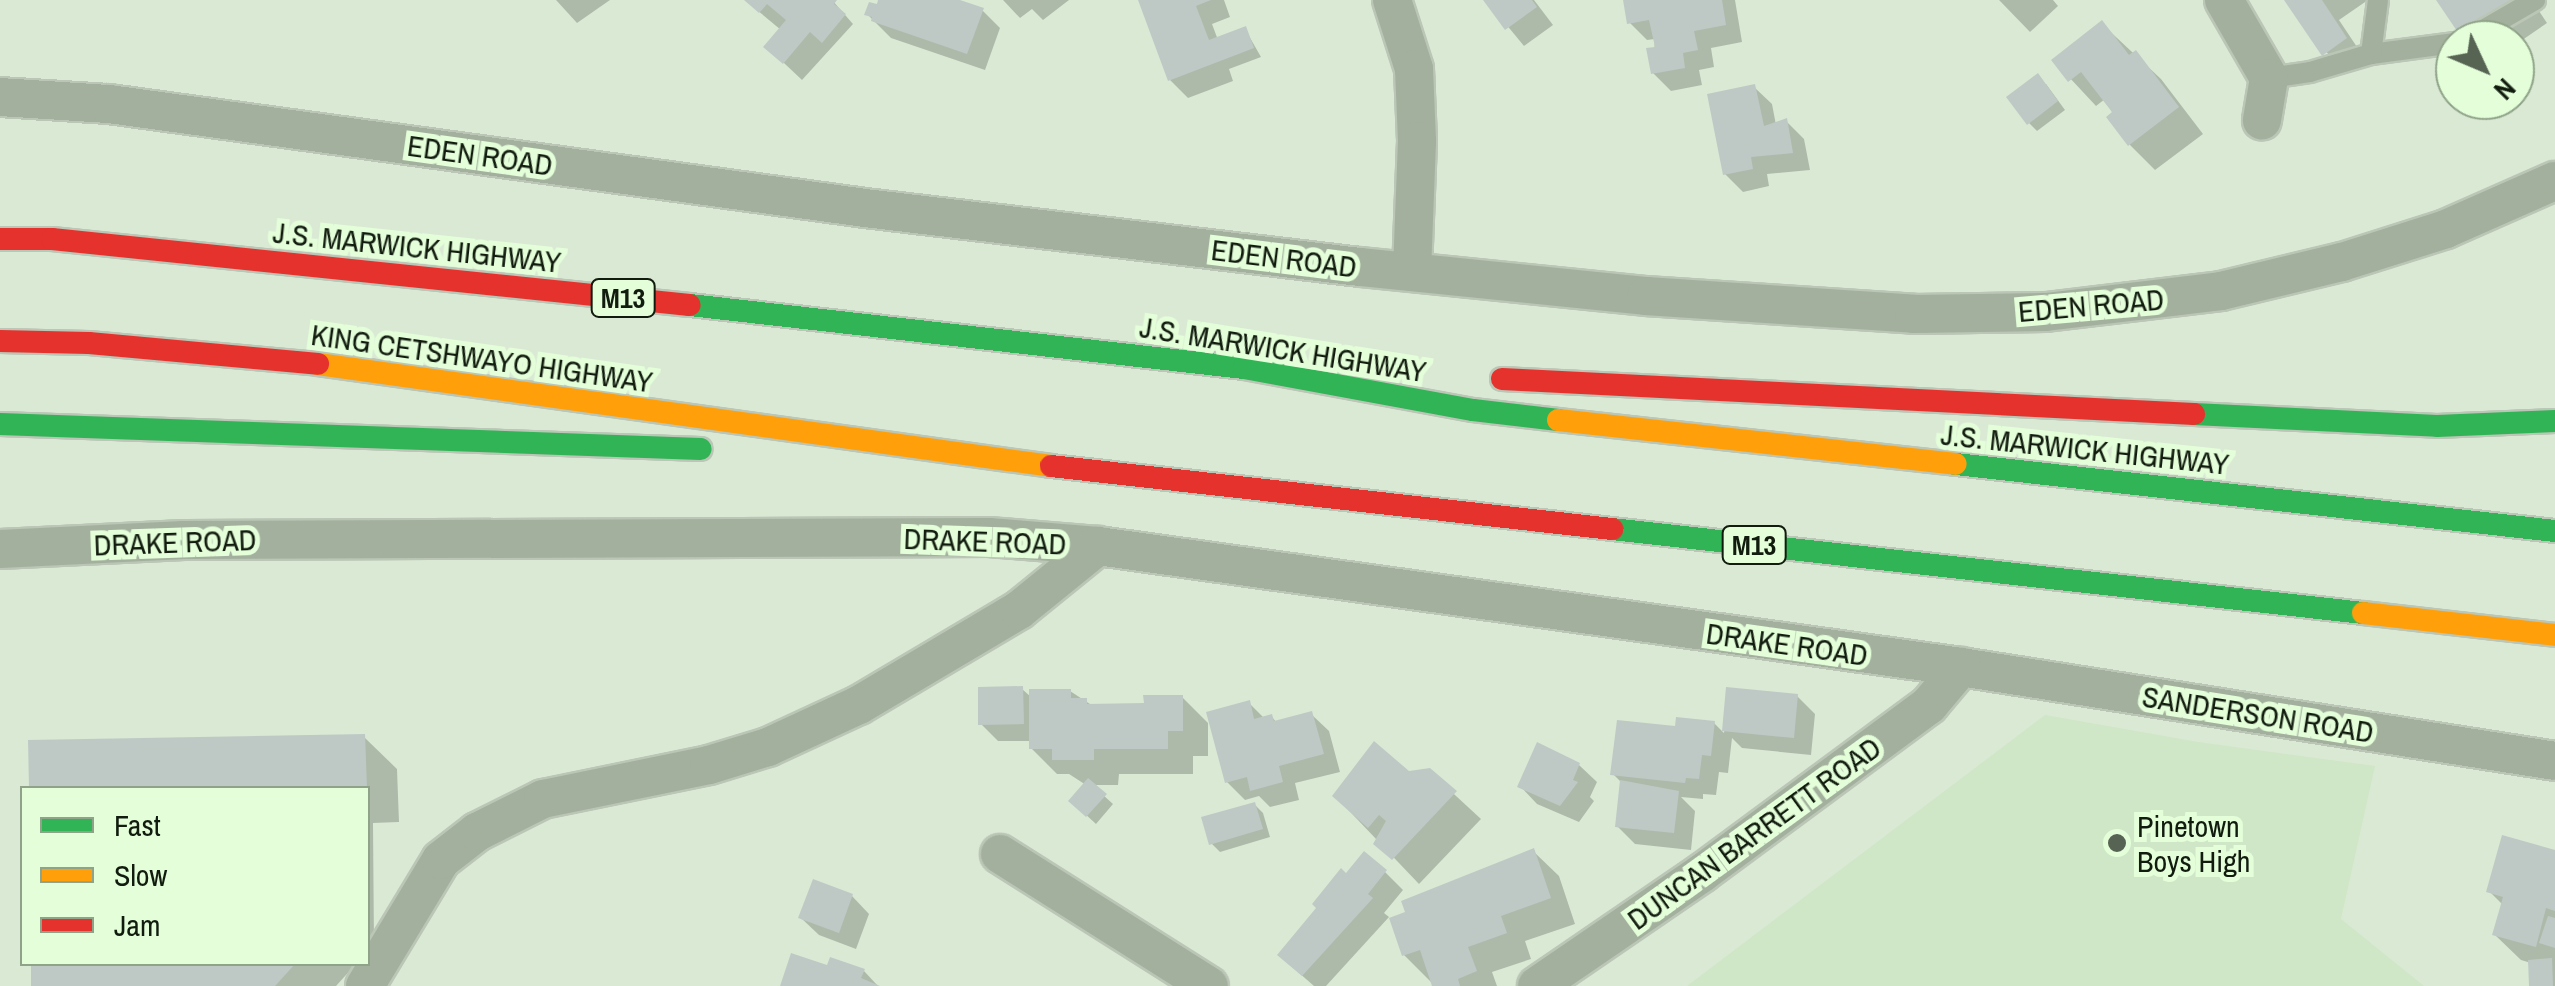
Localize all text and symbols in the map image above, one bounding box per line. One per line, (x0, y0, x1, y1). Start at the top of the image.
north arrow (2435, 20, 2535, 120)
text: N (2486, 70, 2525, 109)
street label: EDEN ROAD (405, 127, 555, 183)
street label: J.S. MARWICK HIGHWAY (271, 214, 563, 280)
street label: EDEN ROAD (1209, 231, 1359, 285)
road number: M13 (590, 275, 656, 321)
street label: EDEN ROAD (2017, 281, 2165, 329)
street label: J.S. MARWICK HIGHWAY (1137, 309, 1429, 389)
street label: KING CETSHWAYO HIGHWAY (309, 316, 655, 400)
street label: J.S. MARWICK HIGHWAY (1939, 416, 2231, 482)
street label: DRAKE ROAD (903, 520, 1067, 562)
street label: DRAKE ROAD (93, 521, 257, 563)
road number: M13 (1722, 522, 1786, 568)
street label: DRAKE ROAD (1704, 615, 1870, 673)
street label: SANDERSON ROAD (2140, 678, 2376, 750)
street label: DUNCAN BARRETT ROAD (1620, 729, 1888, 937)
legend (20, 786, 370, 966)
text: Fast (114, 805, 161, 845)
place label: Pinetown Boys High (2137, 808, 2250, 878)
marker: Pinetown Boys High (2106, 832, 2128, 854)
text: Slow (114, 855, 167, 895)
text: Jam (114, 905, 160, 945)

